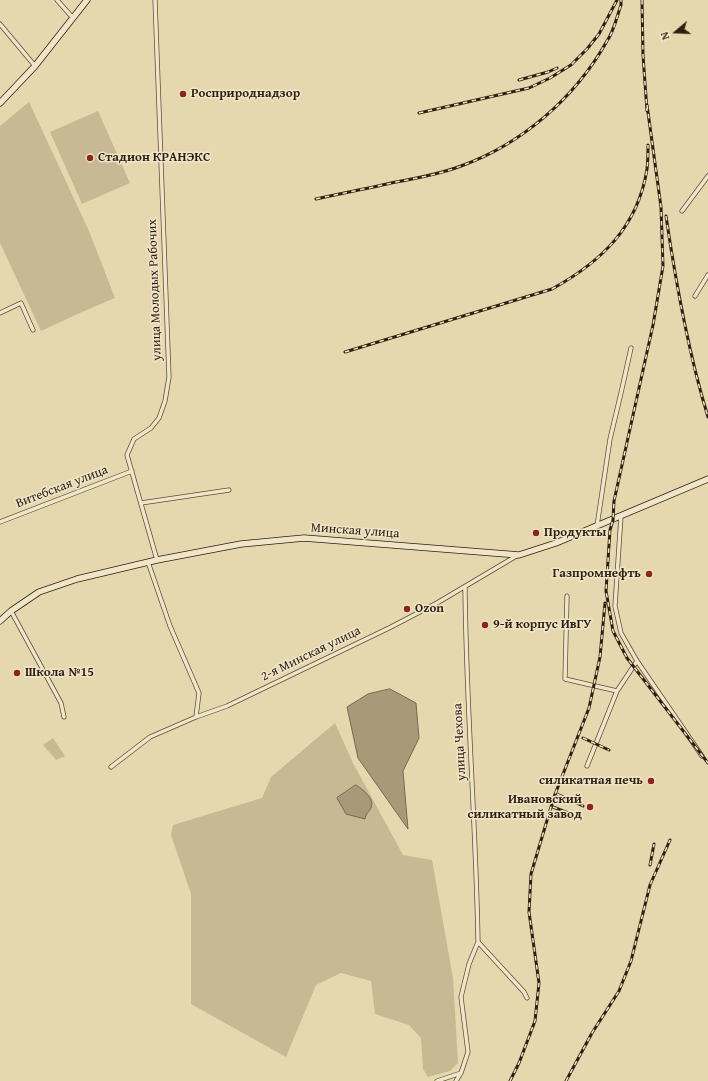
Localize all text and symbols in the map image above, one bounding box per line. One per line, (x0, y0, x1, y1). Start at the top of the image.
north arrow (656, 12, 696, 52)
text: N (656, 30, 673, 42)
place label: Росприроднадзор (191, 86, 300, 102)
marker: Росприроднадзор (178, 89, 188, 99)
place label: Стадион КРАНЭКС (98, 150, 210, 166)
marker: Стадион КРАНЭКС (85, 153, 95, 163)
street label: улица Молодых Рабочих (145, 219, 165, 361)
street label: Витебская улица (14, 462, 110, 512)
street label: Минская улица (310, 520, 400, 542)
place label: Продукты (544, 525, 606, 541)
marker: Продукты (531, 528, 541, 538)
place label: Газпромнефть (553, 566, 641, 582)
marker: Газпромнефть (644, 569, 654, 579)
place label: Ozon (415, 601, 444, 617)
marker: Ozon (402, 604, 412, 614)
place label: 9-й корпус ИвГУ (493, 617, 591, 633)
marker: 9-й корпус ИвГУ (480, 620, 490, 630)
street label: 2-я Минская улица (259, 623, 363, 685)
place label: Школа №15 (25, 665, 94, 681)
marker: Школа №15 (12, 668, 22, 678)
street label: улица Чехова (450, 703, 470, 781)
place label: силикатная печь (539, 773, 643, 789)
marker: силикатная печь (646, 776, 656, 786)
place label: Ивановский силикатный завод (467, 792, 582, 823)
marker: Ивановский силикатный завод (585, 802, 595, 812)

